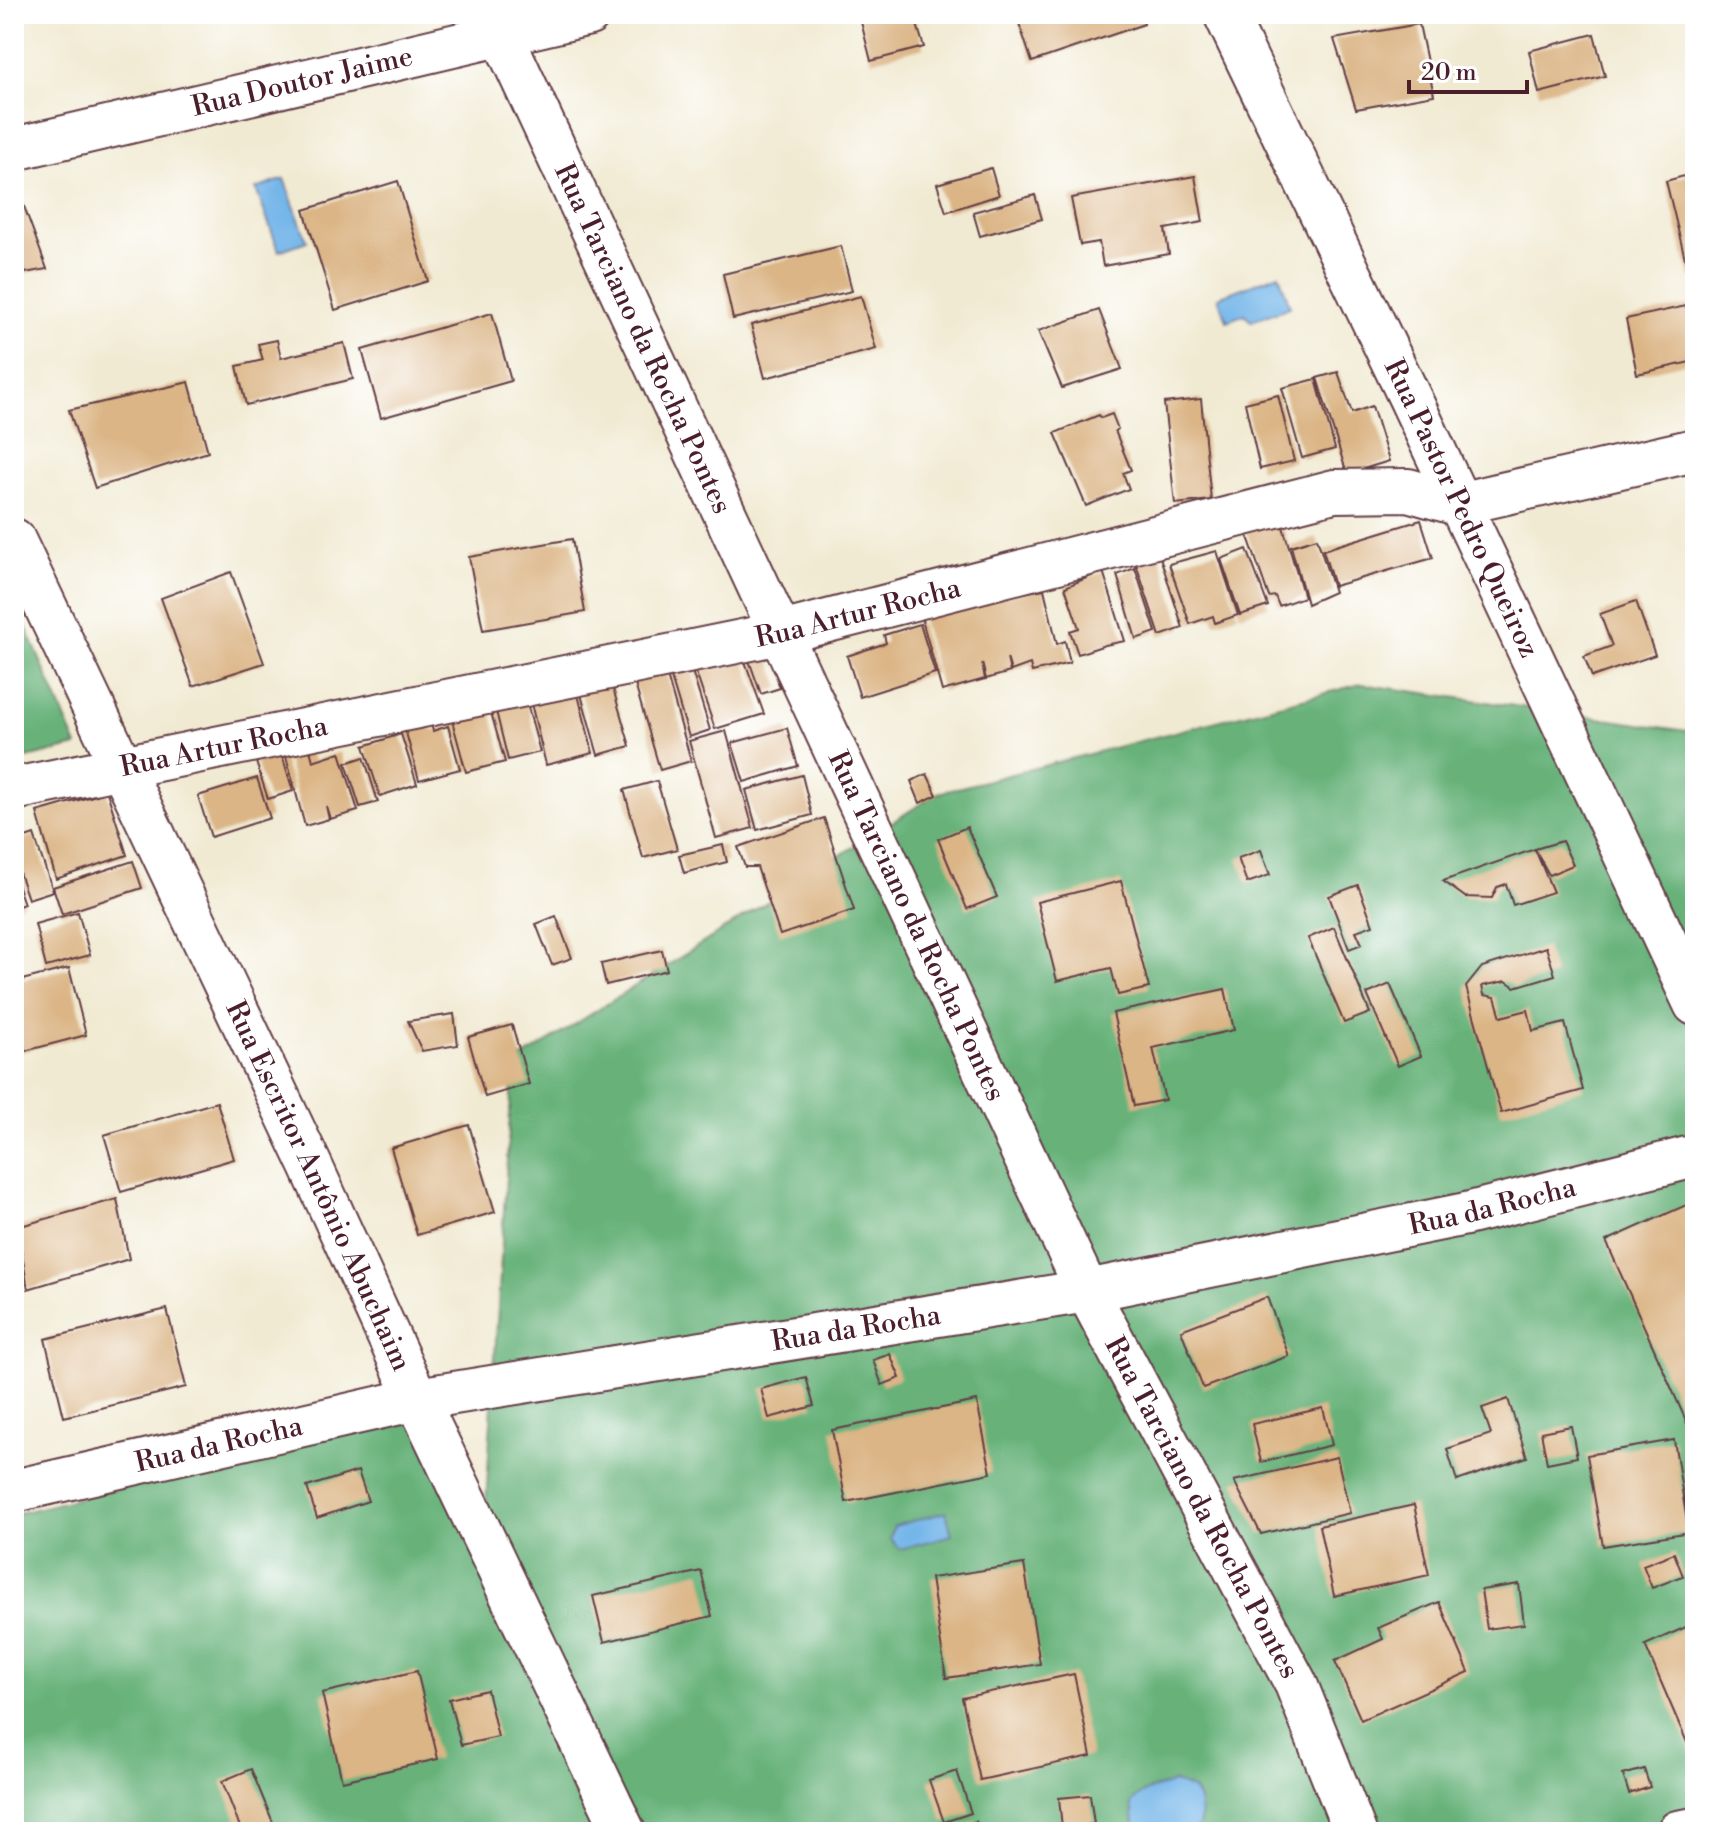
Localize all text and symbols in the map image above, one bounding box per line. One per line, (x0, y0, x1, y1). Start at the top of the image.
street label: Rua Doutor Jaime (188, 38, 416, 124)
scale bar (1409, 44, 1527, 94)
text: 20 m (1421, 58, 1477, 88)
street label: Rua Tarciano da Rocha Pontes (547, 158, 740, 519)
street label: Rua Pastor Pedro Queiroz (1376, 353, 1547, 663)
street label: Rua Artur Rocha (752, 570, 965, 655)
street label: Rua Artur Rocha (117, 708, 331, 785)
street label: Rua Tarciano da Rocha Pontes (820, 745, 1013, 1106)
street label: Rua Escritor Antônio Abuchaim (218, 995, 419, 1376)
street label: Rua da Rocha (1406, 1169, 1580, 1243)
street label: Rua da Rocha (769, 1297, 944, 1359)
street label: Rua Tarciano da Rocha Pontes (1097, 1331, 1307, 1684)
street label: Rua da Rocha (132, 1408, 307, 1480)

